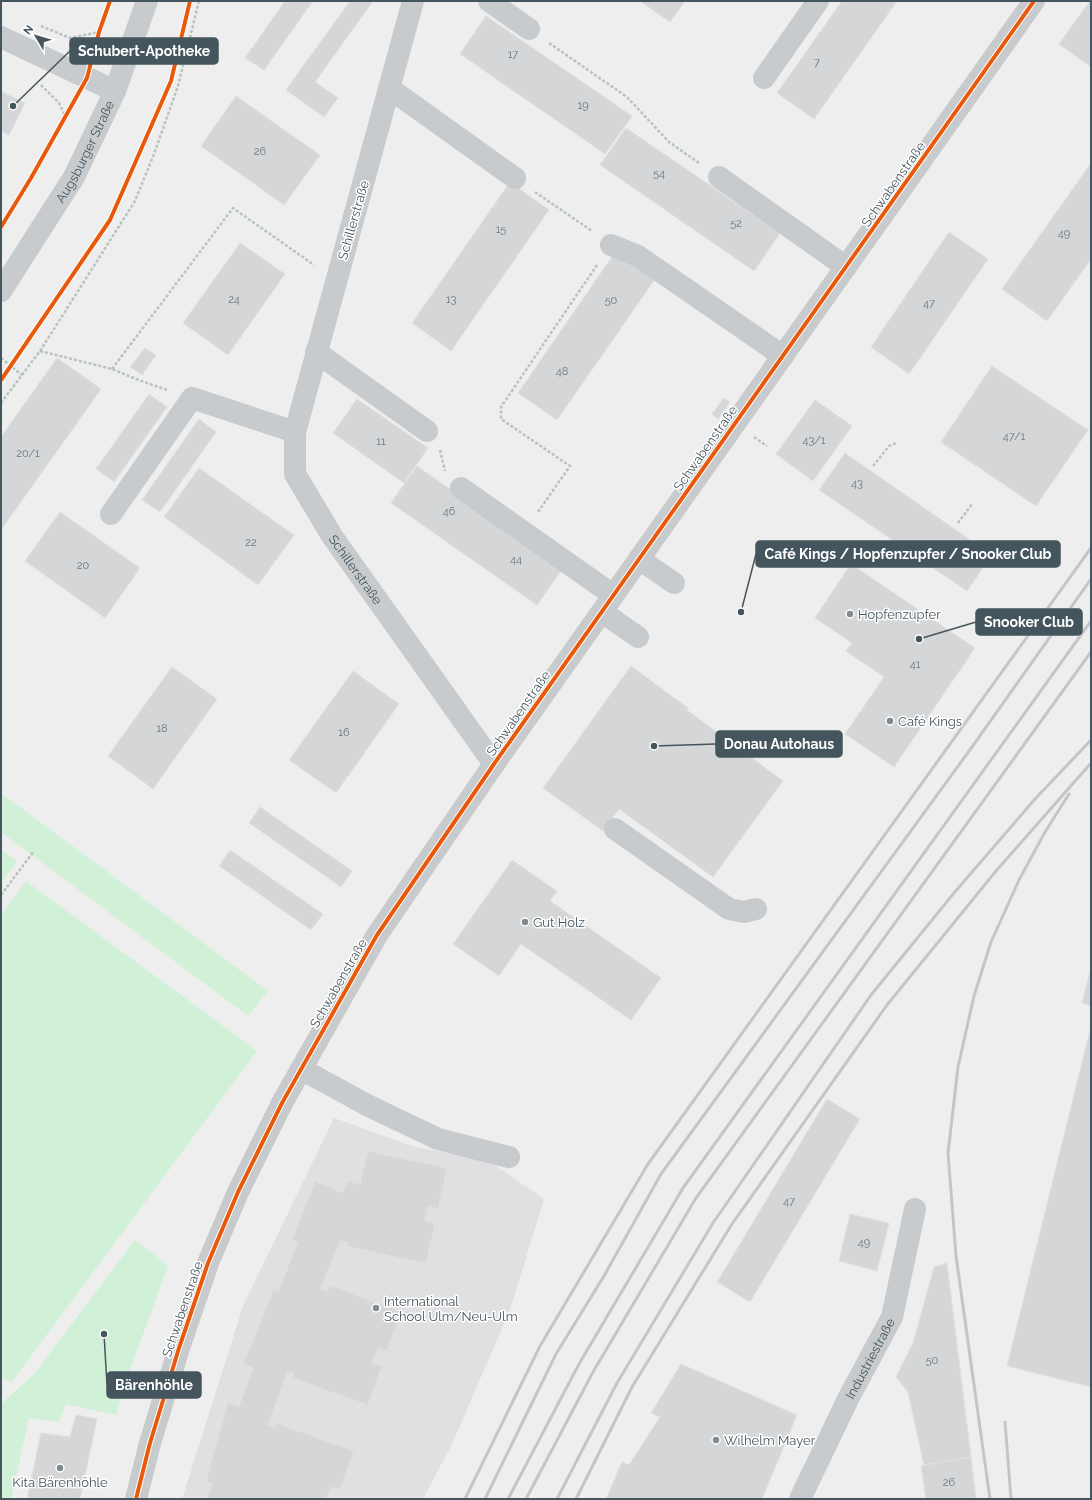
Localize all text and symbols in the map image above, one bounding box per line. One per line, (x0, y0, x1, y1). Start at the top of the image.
north arrow (16, 16, 56, 56)
text: N (21, 23, 36, 37)
callout: Schubert-Apotheke (70, 38, 218, 64)
text: Schubert-Apotheke (78, 43, 211, 59)
house number: 17 (508, 48, 518, 61)
house number: 7 (814, 56, 820, 69)
street label: Augsburger Straße (53, 98, 118, 206)
house number: 19 (577, 99, 589, 112)
street label: Schwabenstraße (859, 139, 929, 230)
house number: 26 (254, 145, 267, 158)
house number: 54 (653, 167, 665, 180)
street label: Schillerstraße (335, 178, 372, 262)
house number: 52 (730, 217, 742, 230)
house number: 15 (496, 223, 506, 236)
house number: 49 (1058, 227, 1070, 240)
house number: 24 (228, 293, 240, 306)
house number: 13 (446, 293, 456, 306)
house number: 50 (605, 294, 618, 307)
house number: 47 (923, 297, 935, 310)
house number: 48 (556, 365, 568, 378)
street label: Schwabenstraße (671, 403, 741, 494)
house number: 47/1 (1003, 430, 1025, 443)
house number: 43/1 (802, 434, 826, 447)
house number: 11 (376, 435, 386, 448)
house number: 20/1 (16, 447, 40, 460)
house number: 43 (851, 477, 863, 490)
house number: 46 (443, 505, 456, 518)
street label: Schillerstraße (325, 532, 385, 608)
house number: 22 (245, 536, 257, 549)
callout: Café Kings / Hopfenzupfer / Snooker Club (756, 541, 1060, 567)
text: Café Kings / Hopfenzupfer / Snooker Club (765, 546, 1052, 562)
house number: 44 (510, 553, 522, 566)
house number: 20 (77, 559, 89, 572)
place label: Hopfenzupfer (858, 607, 941, 622)
marker: Hopfenzupfer (845, 609, 855, 619)
callout: Snooker Club (976, 609, 1082, 635)
text: Snooker Club (984, 614, 1074, 630)
house number: 41 (910, 658, 921, 671)
street label: Schwabenstraße (484, 668, 554, 759)
place label: Café Kings (898, 714, 962, 729)
marker: Café Kings (885, 716, 895, 726)
house number: 18 (156, 722, 168, 735)
house number: 16 (338, 726, 350, 739)
callout: Donau Autohaus (716, 731, 842, 757)
text: Donau Autohaus (724, 736, 834, 752)
place label: Gut Holz (533, 915, 585, 930)
marker: Gut Holz (520, 917, 530, 927)
street label: Schwabenstraße (307, 936, 370, 1030)
house number: 47 (783, 1195, 795, 1208)
house number: 49 (858, 1236, 870, 1249)
street label: Schwabenstraße (159, 1259, 206, 1359)
place label: International School Ulm/Neu-Ulm (384, 1294, 518, 1324)
marker: International School Ulm/Neu-Ulm (371, 1303, 381, 1313)
street label: Industriestraße (842, 1315, 898, 1402)
house number: 50 (926, 1354, 939, 1367)
callout: Bärenhöhle (107, 1372, 201, 1398)
text: Bärenhöhle (115, 1377, 194, 1393)
place label: Wilhelm Mayer (724, 1433, 816, 1448)
marker: Wilhelm Mayer (711, 1435, 721, 1445)
marker: Kita Bärenhöhle (55, 1463, 65, 1473)
place label: Kita Bärenhöhle (12, 1475, 108, 1490)
house number: 26 (943, 1476, 956, 1489)

